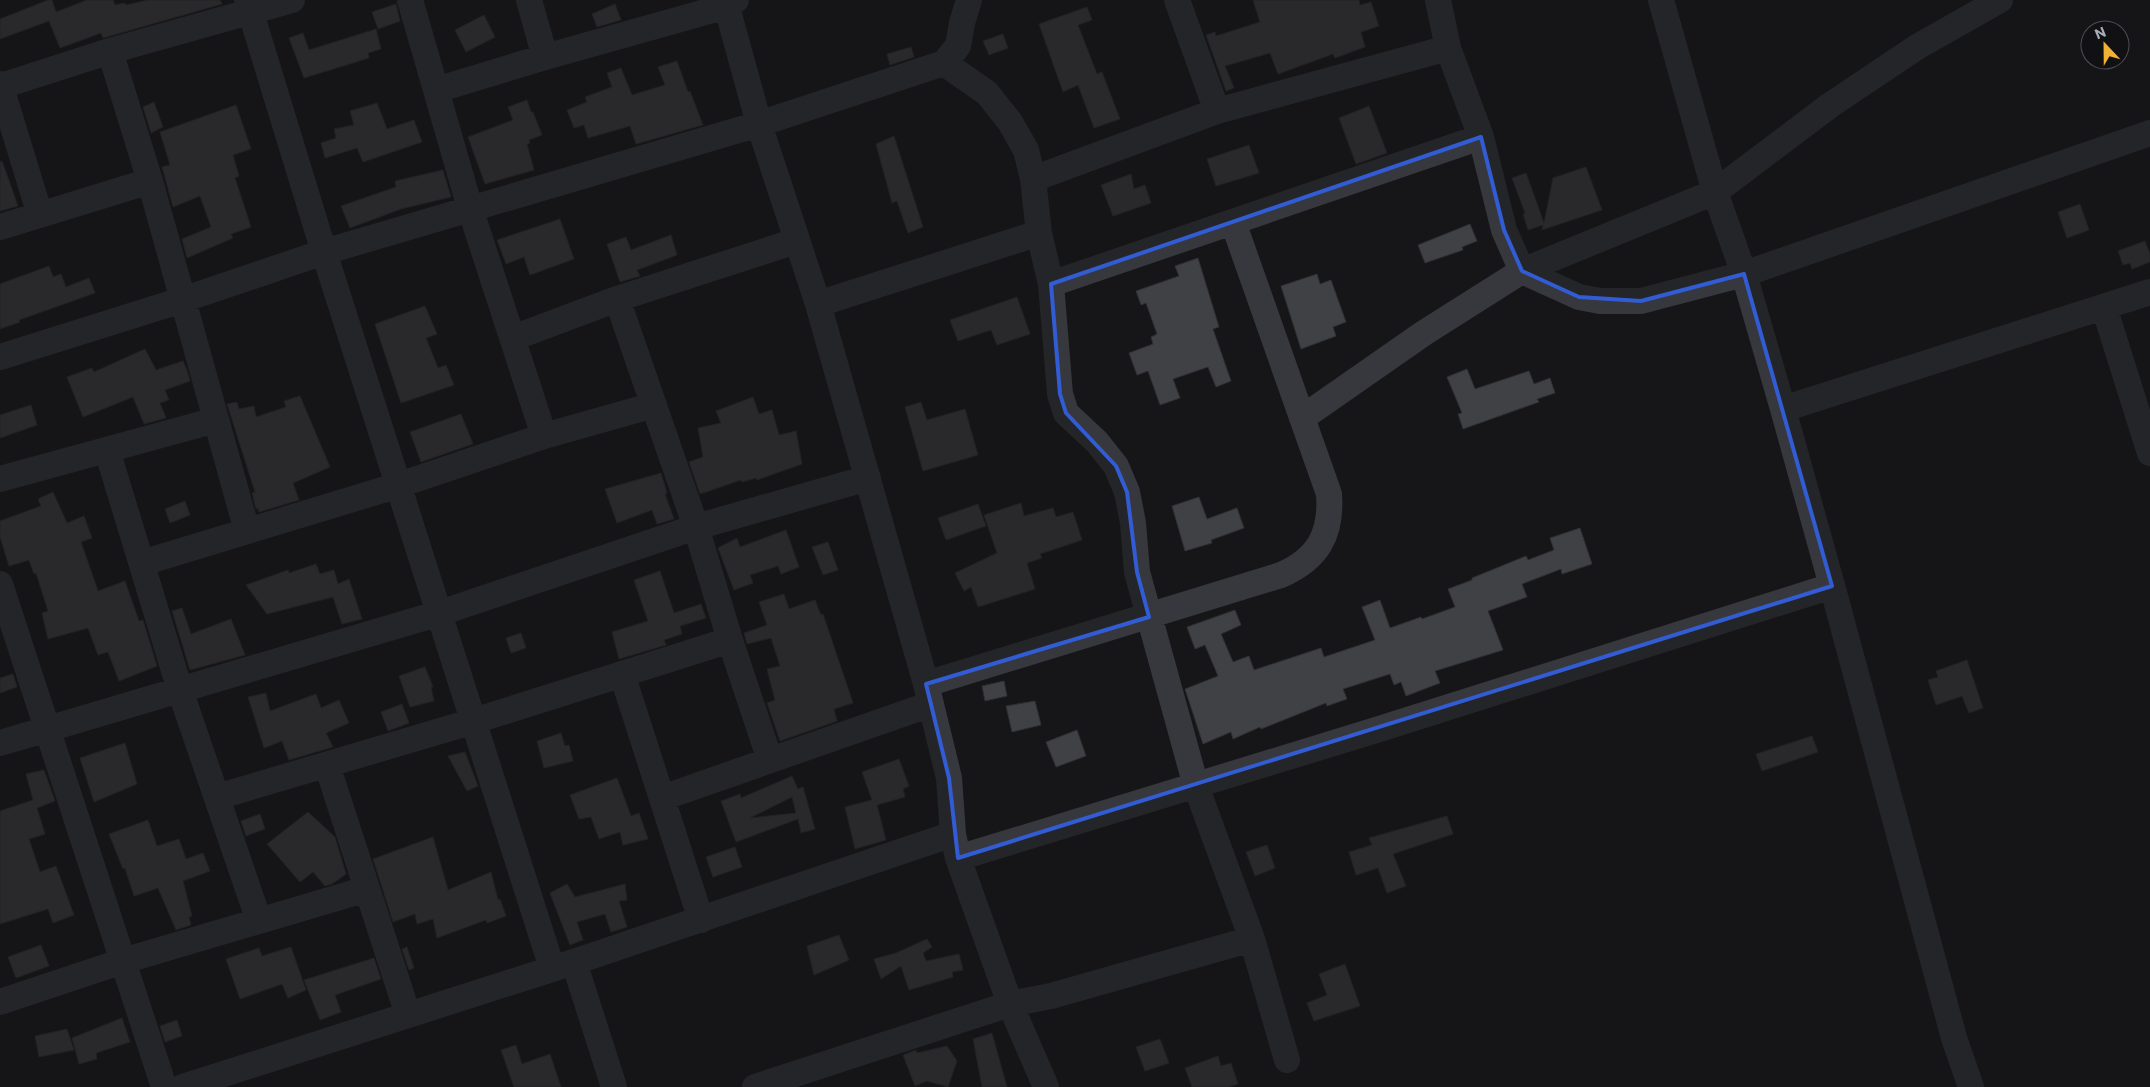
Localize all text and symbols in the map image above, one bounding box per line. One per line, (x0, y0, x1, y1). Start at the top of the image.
north arrow (2080, 20, 2130, 70)
text: N (2092, 23, 2108, 42)

